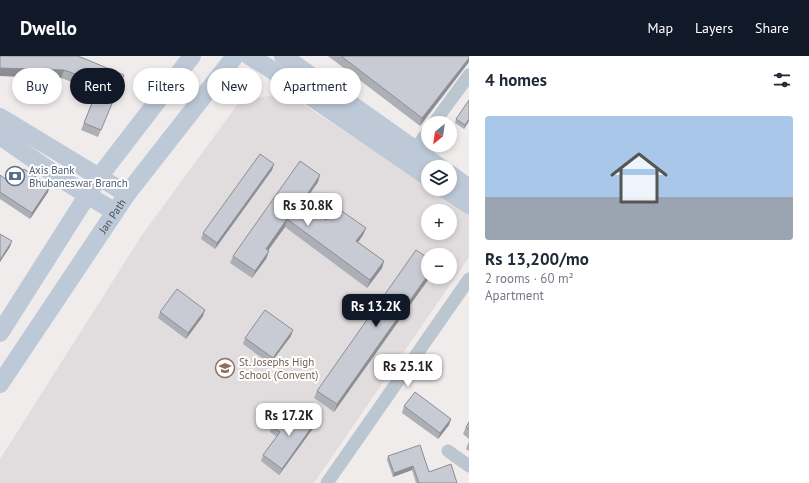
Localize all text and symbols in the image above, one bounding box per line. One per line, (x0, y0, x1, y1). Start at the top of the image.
text: Dwello (20, 16, 77, 40)
text: Map (647, 19, 673, 37)
text: Layers (695, 19, 733, 37)
text: Share (755, 19, 789, 37)
chip: Buy (12, 68, 62, 104)
chip: Rent (70, 68, 125, 104)
chip: Filters (133, 68, 199, 104)
chip: New (207, 68, 262, 104)
chip: Apartment (270, 68, 361, 104)
text: 4 homes (485, 69, 547, 91)
icon: filters (771, 69, 793, 91)
north arrow (421, 116, 457, 152)
map controls (421, 116, 457, 284)
icon: home (603, 142, 675, 214)
button: layers (421, 160, 457, 196)
place label: Axis Bank Bhubaneswar Branch (29, 163, 128, 190)
bank icon: Axis Bank Bhubaneswar Branch (4, 165, 26, 187)
pin: Rs 30.8K (267, 193, 349, 227)
street label: Jan Path (95, 196, 129, 237)
text: Rs 30.8K (283, 197, 333, 214)
button: + (421, 204, 457, 240)
button: − (421, 248, 457, 284)
text: Rs 13,200/mo (485, 248, 589, 270)
text: 2 rooms · 60 m² (485, 270, 574, 287)
text: Apartment (485, 287, 544, 304)
pin: Rs 13.2K (335, 294, 417, 328)
text: Rs 13.2K (351, 298, 401, 315)
pin: Rs 25.1K (367, 354, 449, 388)
place label: St. Josephs High School (Convent) (239, 355, 318, 382)
school or university icon: St. Josephs High School (Convent) (214, 357, 236, 379)
text: Rs 25.1K (383, 358, 433, 375)
pin: Rs 17.2K (248, 403, 330, 437)
text: Rs 17.2K (265, 407, 313, 424)

